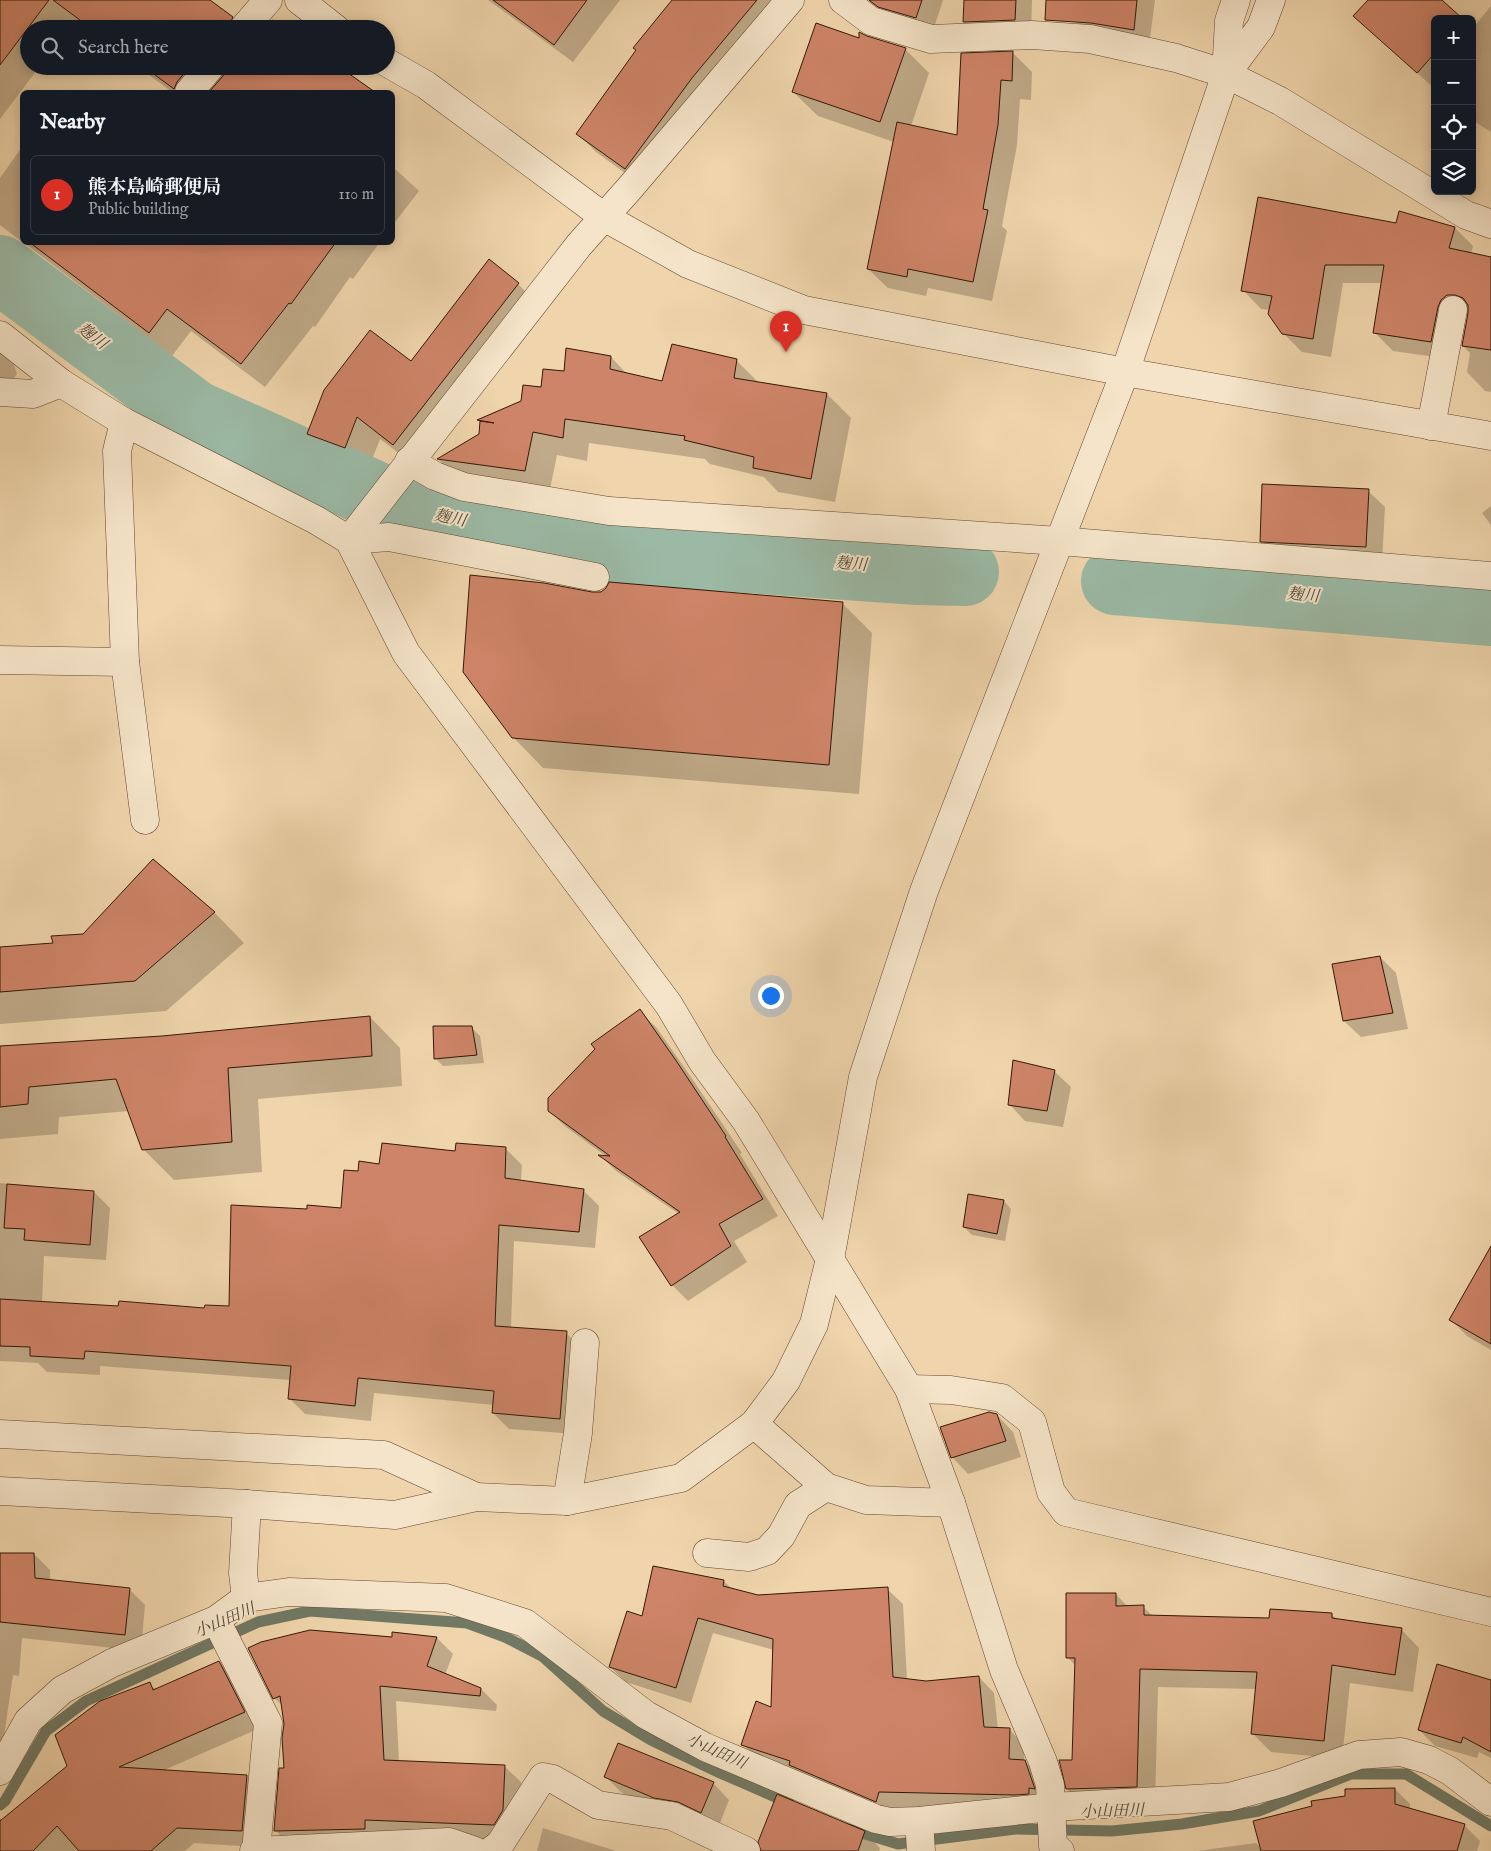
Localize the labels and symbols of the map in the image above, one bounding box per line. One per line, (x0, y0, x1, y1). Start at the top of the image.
pin: 1 (770, 311, 802, 352)
water label: 麹川 (73, 319, 112, 356)
water label: 麹川 (432, 506, 470, 532)
water label: 麹川 (834, 554, 870, 576)
water label: 麹川 (1286, 585, 1322, 608)
your location (758, 983, 784, 1009)
water label: 小山田川 (192, 1599, 260, 1643)
water label: 小山田川 (683, 1730, 751, 1775)
water label: 小山田川 (1080, 1801, 1146, 1823)

